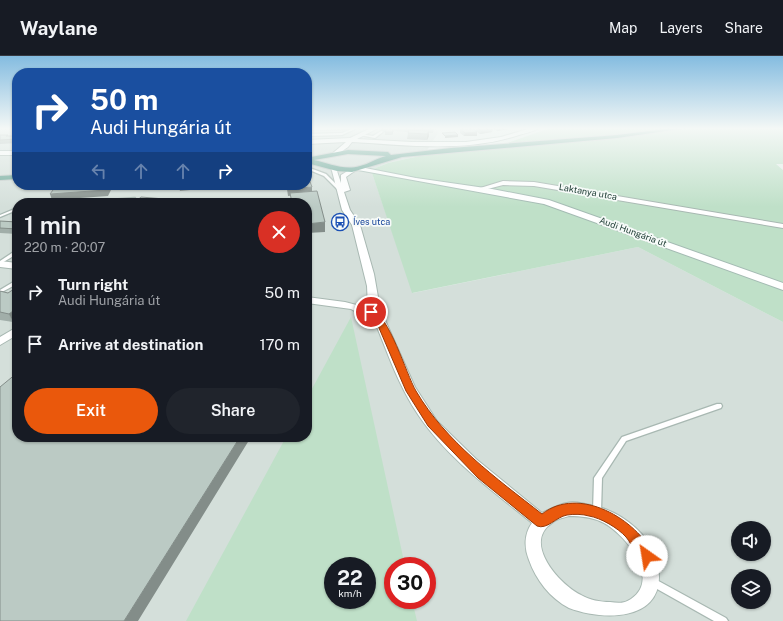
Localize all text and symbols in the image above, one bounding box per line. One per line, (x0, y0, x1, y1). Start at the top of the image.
text: Waylane (20, 17, 98, 39)
text: Map (609, 20, 637, 36)
text: Layers (659, 20, 703, 36)
text: Share (725, 20, 763, 36)
text: 50 m (90, 83, 158, 116)
icon: right (24, 84, 76, 136)
text: Audi Hungária út (90, 117, 232, 138)
icon: left (88, 160, 110, 182)
icon: ahead (130, 160, 152, 182)
icon: ahead (172, 160, 194, 182)
icon: right (214, 160, 236, 182)
street label: Laktanya utca (558, 181, 618, 202)
text: 1 min (24, 211, 81, 239)
button: close (258, 211, 300, 253)
bus stop icon: Íves utca (330, 212, 350, 232)
street label: Audi Hungária út (598, 214, 669, 249)
place label: Íves utca (353, 216, 390, 227)
text: 220 m · 20:07 (24, 240, 105, 255)
text: Turn right (58, 276, 128, 293)
icon: right (24, 281, 46, 303)
text: 50 m (265, 284, 300, 301)
text: Audi Hungária út (58, 293, 160, 308)
pin (354, 295, 388, 329)
icon: arrive (360, 301, 382, 323)
icon: arrive (24, 333, 46, 355)
text: Arrive at destination (58, 336, 203, 353)
text: 170 m (259, 336, 300, 353)
button: Exit (24, 388, 158, 434)
button: Share (166, 388, 300, 434)
map controls (731, 521, 771, 609)
button: sound (731, 521, 771, 561)
position arrow (626, 535, 668, 577)
speed limit sign: 30 (384, 557, 436, 609)
text: 22 (337, 566, 363, 590)
button: layers (731, 569, 771, 609)
text: km/h (338, 587, 362, 599)

